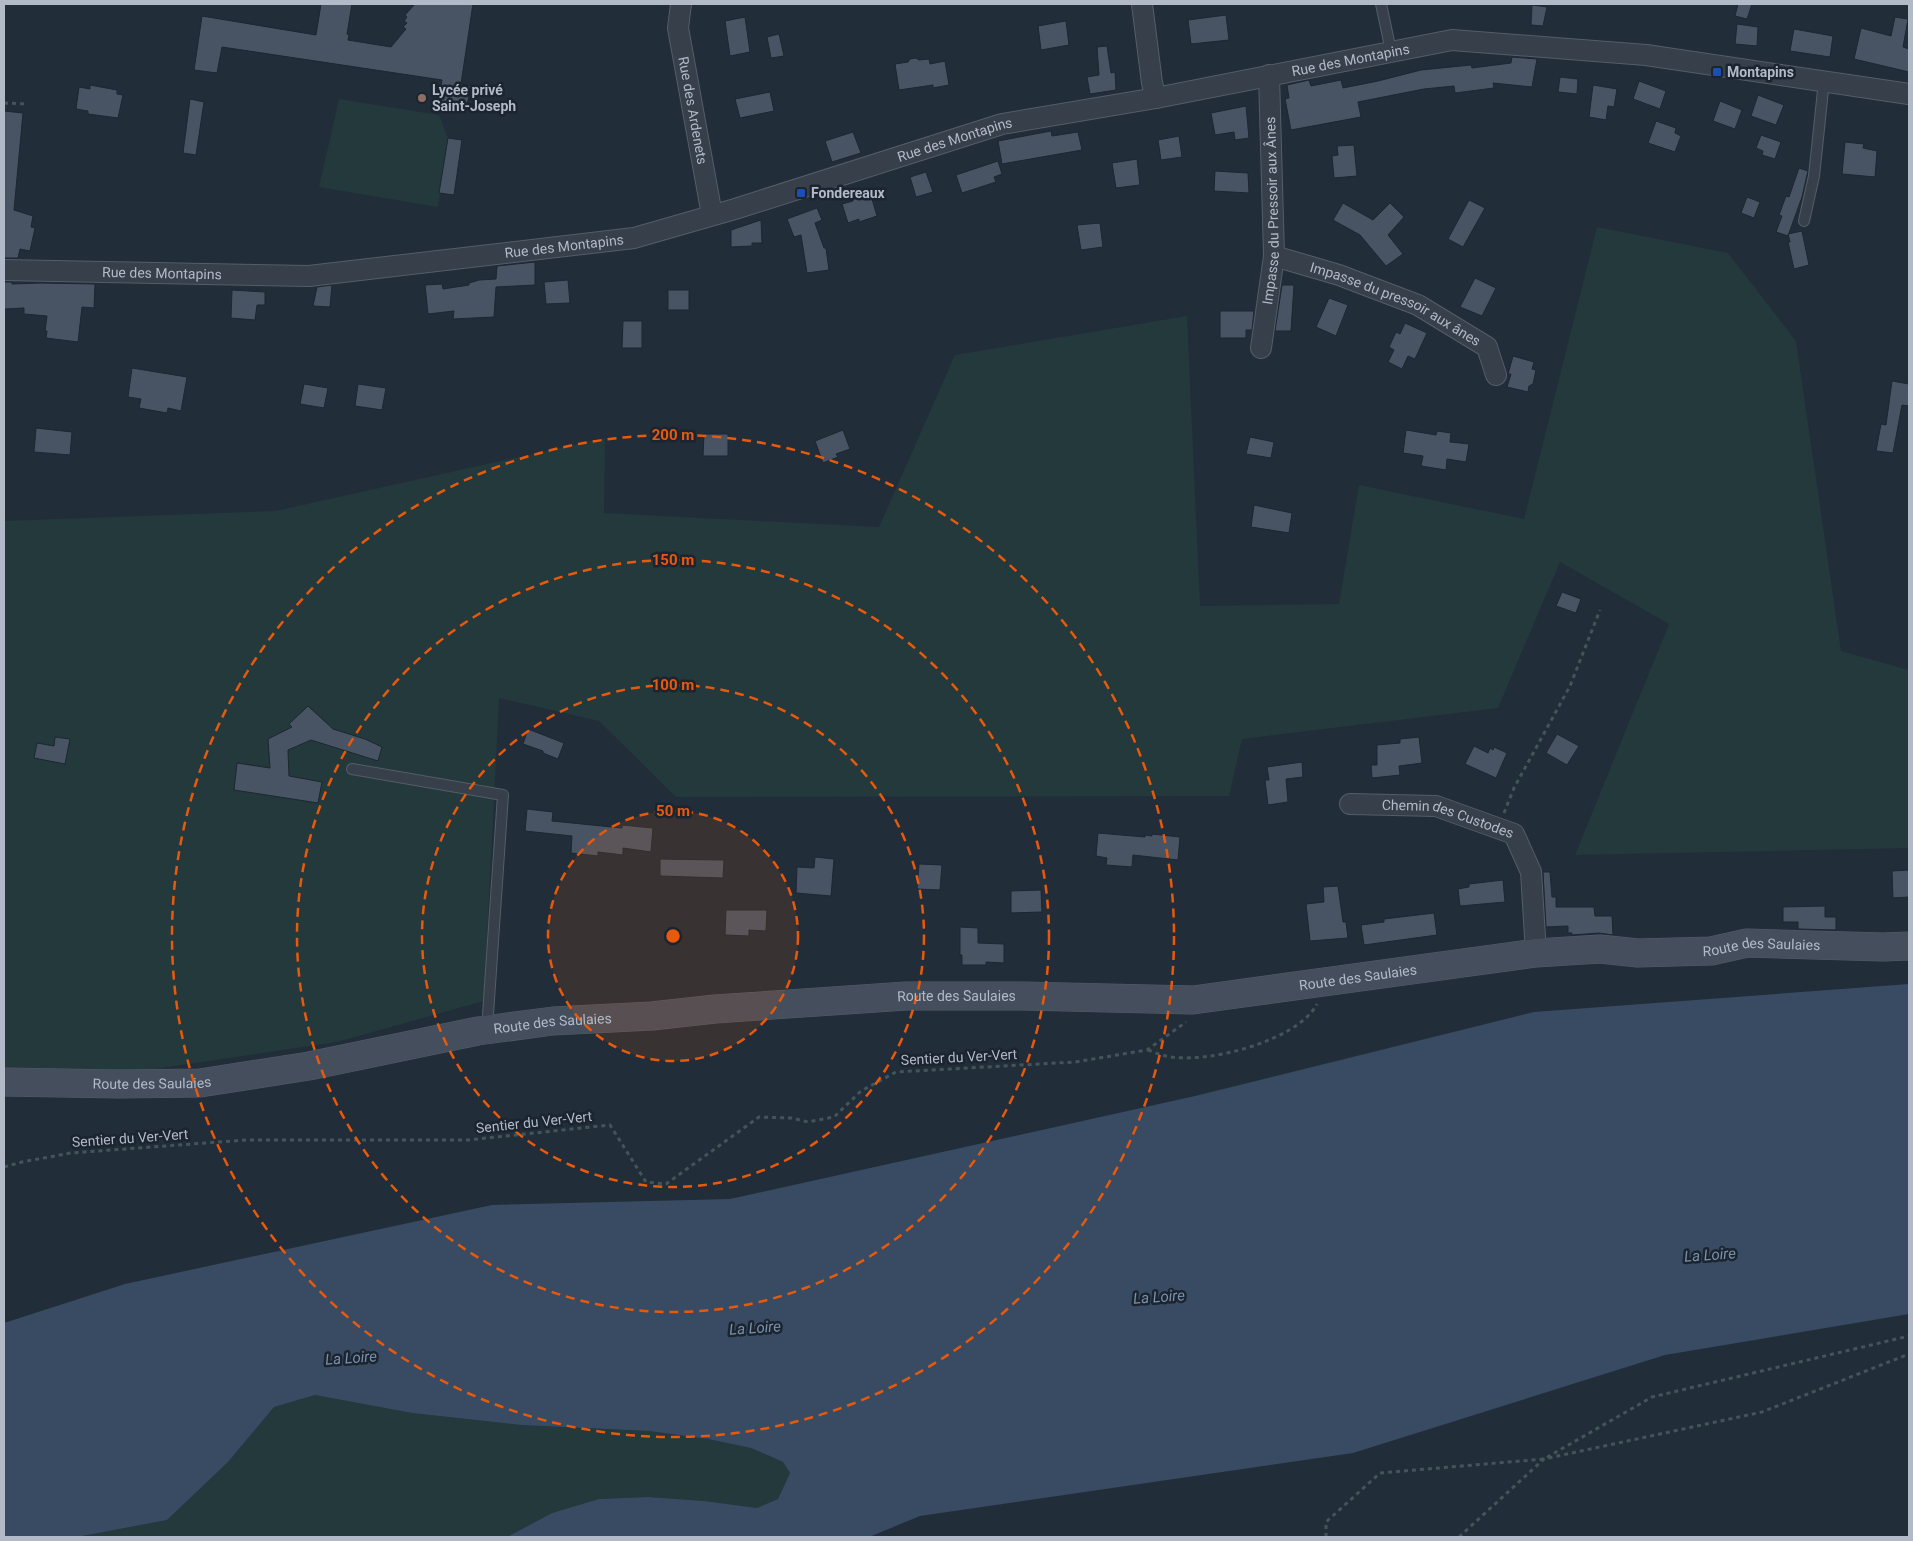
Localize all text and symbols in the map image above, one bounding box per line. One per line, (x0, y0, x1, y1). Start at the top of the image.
street label: Rue des Montapins (1290, 41, 1411, 79)
street label: Rue des Ardenets (675, 55, 711, 166)
place label: Montapins (1727, 64, 1794, 80)
marker: Montapins (1711, 66, 1723, 78)
place label: Lycée privé Saint-Joseph (432, 82, 516, 114)
marker: Lycée privé Saint-Joseph (416, 92, 428, 104)
street label: Rue des Montapins (895, 114, 1014, 165)
street label: Impasse du Pressoir aux Ânes (1259, 117, 1282, 306)
place label: Fondereaux (811, 185, 886, 201)
marker: Fondereaux (795, 187, 807, 199)
street label: Rue des Montapins (504, 231, 625, 261)
street label: Impasse du pressoir aux ânes (1308, 259, 1483, 349)
street label: Rue des Montapins (102, 264, 222, 282)
text: 200 m (652, 426, 694, 444)
text: 150 m (652, 551, 694, 569)
text: 100 m (652, 676, 694, 694)
street label: Chemin des Custodes (1382, 797, 1516, 841)
text: 50 m (656, 802, 690, 820)
centre of rings (664, 927, 682, 945)
street label: Route des Saulaies (1702, 935, 1821, 959)
street label: Route des Saulaies (1298, 961, 1418, 993)
street label: Route des Saulaies (897, 988, 1016, 1005)
street label: Route des Saulaies (493, 1010, 612, 1037)
street label: Sentier du Ver-Vert (900, 1046, 1018, 1068)
street label: Route des Saulaies (93, 1073, 212, 1092)
street label: Sentier du Ver-Vert (475, 1108, 593, 1136)
street label: Sentier du Ver-Vert (71, 1126, 189, 1150)
water label: La Loire (1684, 1244, 1737, 1266)
water label: La Loire (1133, 1286, 1186, 1308)
water label: La Loire (729, 1317, 782, 1339)
water label: La Loire (325, 1347, 378, 1369)

